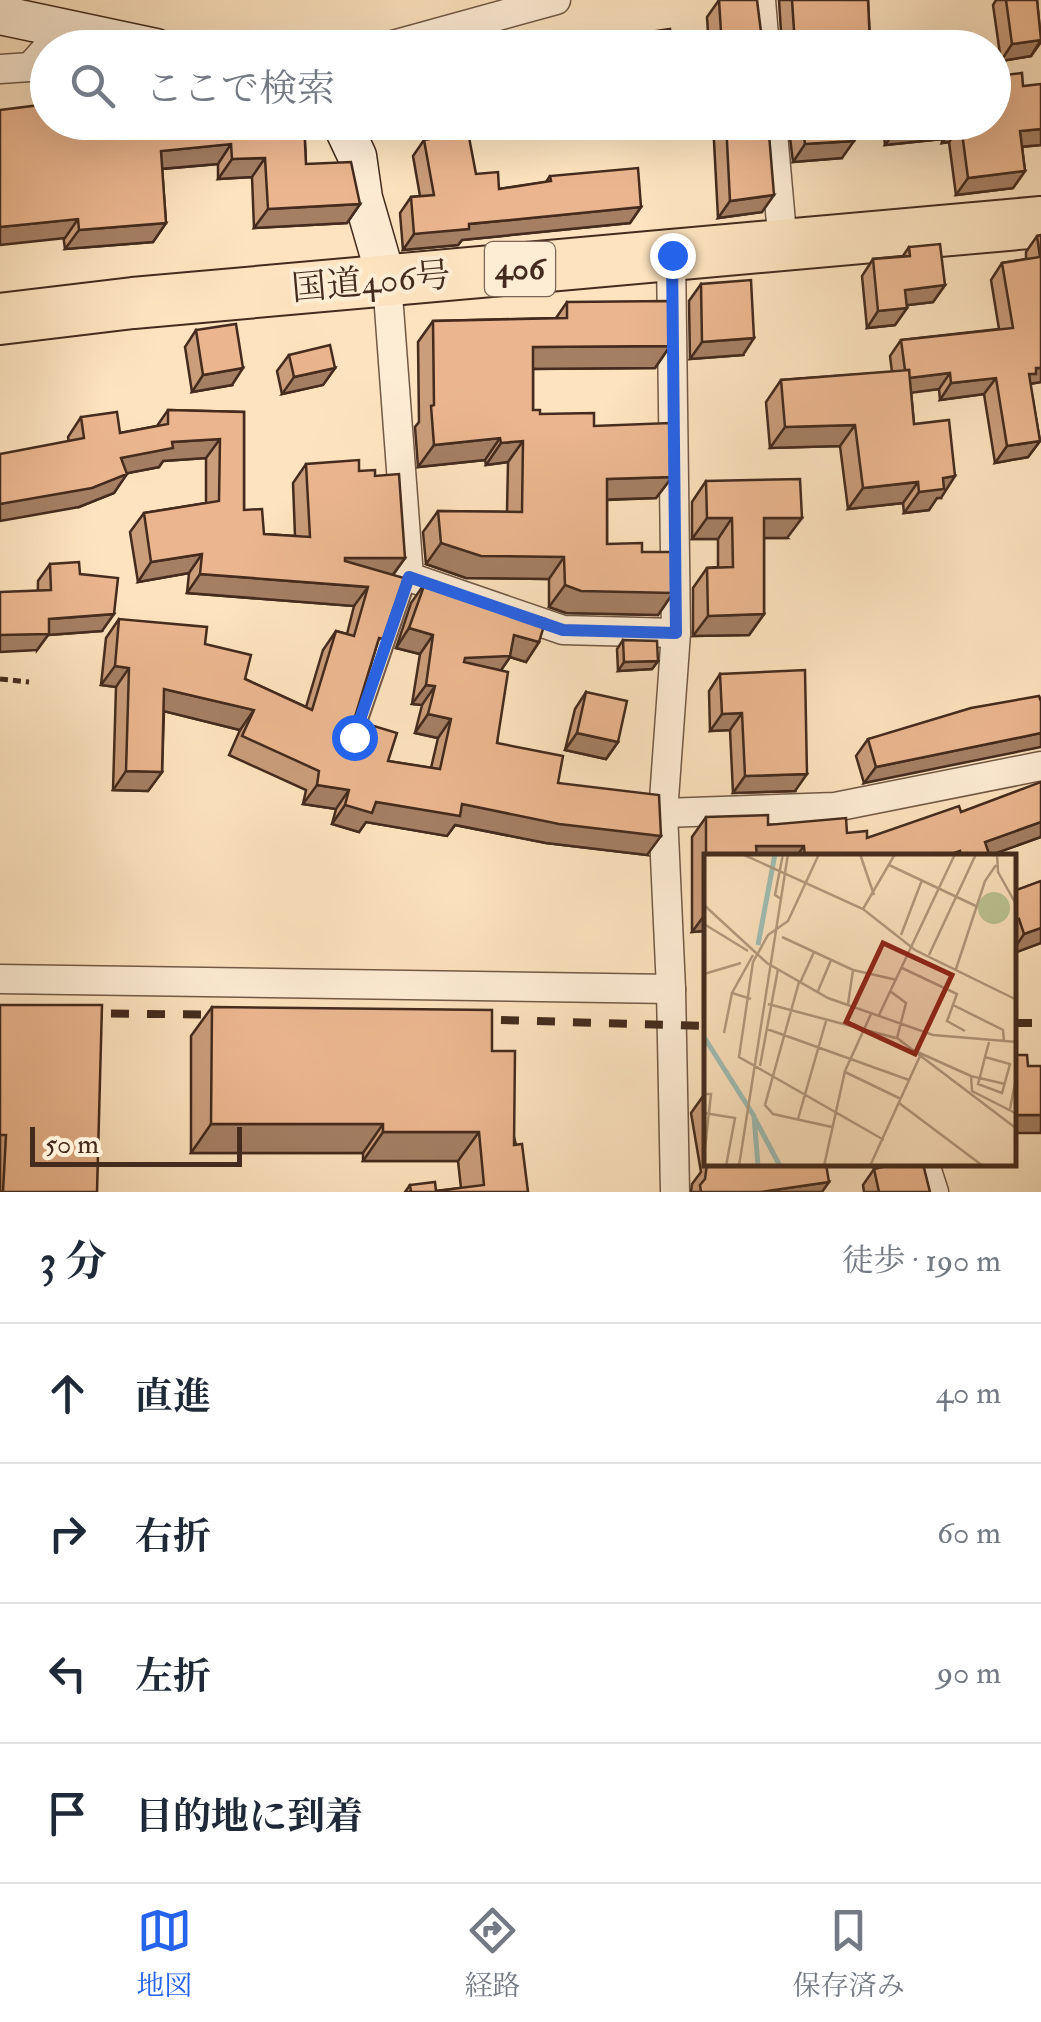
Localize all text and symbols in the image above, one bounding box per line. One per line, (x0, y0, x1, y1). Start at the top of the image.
search box (30, 30, 1011, 140)
icon: search (65, 58, 120, 113)
text: ここで検索 (145, 65, 335, 113)
route end (650, 233, 696, 279)
road number: 406 (485, 242, 555, 296)
street label: 国道406号 (290, 253, 452, 311)
route start (332, 715, 378, 761)
inset map (704, 854, 1016, 1167)
scale bar (30, 1122, 242, 1166)
text: 50 m (45, 1127, 99, 1162)
text: 3 分 (40, 1236, 107, 1288)
text: 徒歩 · 190 m (842, 1241, 1001, 1281)
icon: ahead (40, 1366, 95, 1421)
text: 直進 (135, 1373, 211, 1421)
text: 40 m (936, 1373, 1001, 1413)
icon: right (40, 1506, 95, 1561)
text: 右折 (135, 1513, 211, 1561)
text: 60 m (937, 1513, 1001, 1553)
icon: left (40, 1646, 95, 1701)
text: 左折 (135, 1653, 211, 1701)
text: 90 m (937, 1653, 1001, 1693)
icon: arrive (40, 1786, 95, 1841)
text: 目的地に到着 (135, 1793, 363, 1841)
tab: 地図 (136, 1903, 192, 2004)
tab: 経路 (464, 1903, 521, 2004)
tab: 保存済み (793, 1903, 905, 2004)

